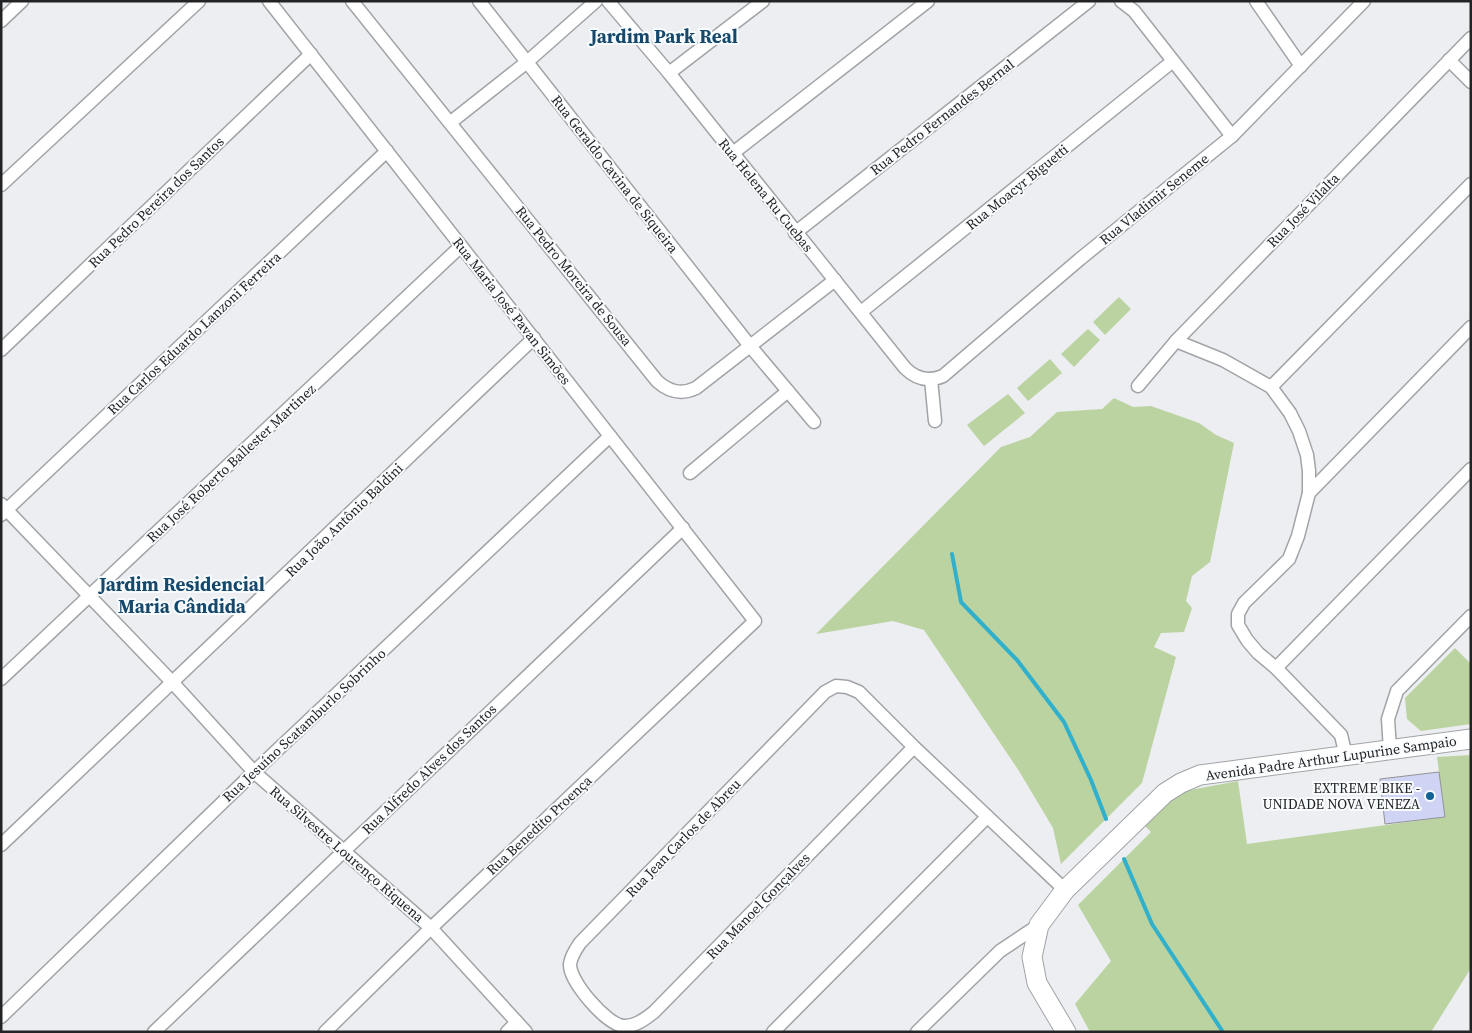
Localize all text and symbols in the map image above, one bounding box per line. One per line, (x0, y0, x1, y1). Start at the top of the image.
district label: Jardim Park Real (589, 23, 738, 49)
street label: Rua Pedro Fernandes Bernal (866, 54, 1018, 180)
street label: Rua Geraldo Cavina de Siqueira (547, 91, 684, 258)
street label: Rua Pedro Pereira dos Santos (84, 132, 228, 272)
street label: Rua Helena Ru Cuebas (714, 134, 818, 256)
street label: Rua Moacyr Biguetti (961, 139, 1073, 235)
street label: Rua Vladimir Seneme (1095, 149, 1213, 249)
street label: Rua José Vilalta (1262, 168, 1344, 252)
street label: Rua Pedro Moreira de Sousa (511, 202, 637, 351)
street label: Rua Maria José Pavan Simões (448, 233, 576, 389)
street label: Rua Carlos Eduardo Lanzoni Ferreira (103, 246, 286, 419)
street label: Rua José Roberto Ballester Martinez (142, 379, 320, 547)
street label: Rua João Antônio Baldini (281, 458, 407, 582)
district label: Jardim Residencial Maria Cândida (98, 571, 265, 619)
street label: Rua Jesuíno Scatamburlo Sobrinho (218, 643, 390, 806)
street label: Rua Alfredo Alves dos Santos (357, 699, 501, 839)
street label: Avenida Padre Arthur Lupurine Sampaio (1204, 730, 1458, 786)
street label: Rua Benedito Proença (482, 770, 597, 879)
street label: Rua Jean Carlos de Abreu (621, 774, 745, 902)
place label: EXTREME BIKE - UNIDADE NOVA VENEZA (1262, 778, 1421, 814)
street label: Rua Silvestre Lourenço Riquena (265, 781, 429, 927)
marker: EXTREME BIKE - UNIDADE NOVA VENEZA (1424, 790, 1436, 802)
street label: Rua Manoel Gonçalves (702, 848, 814, 964)

